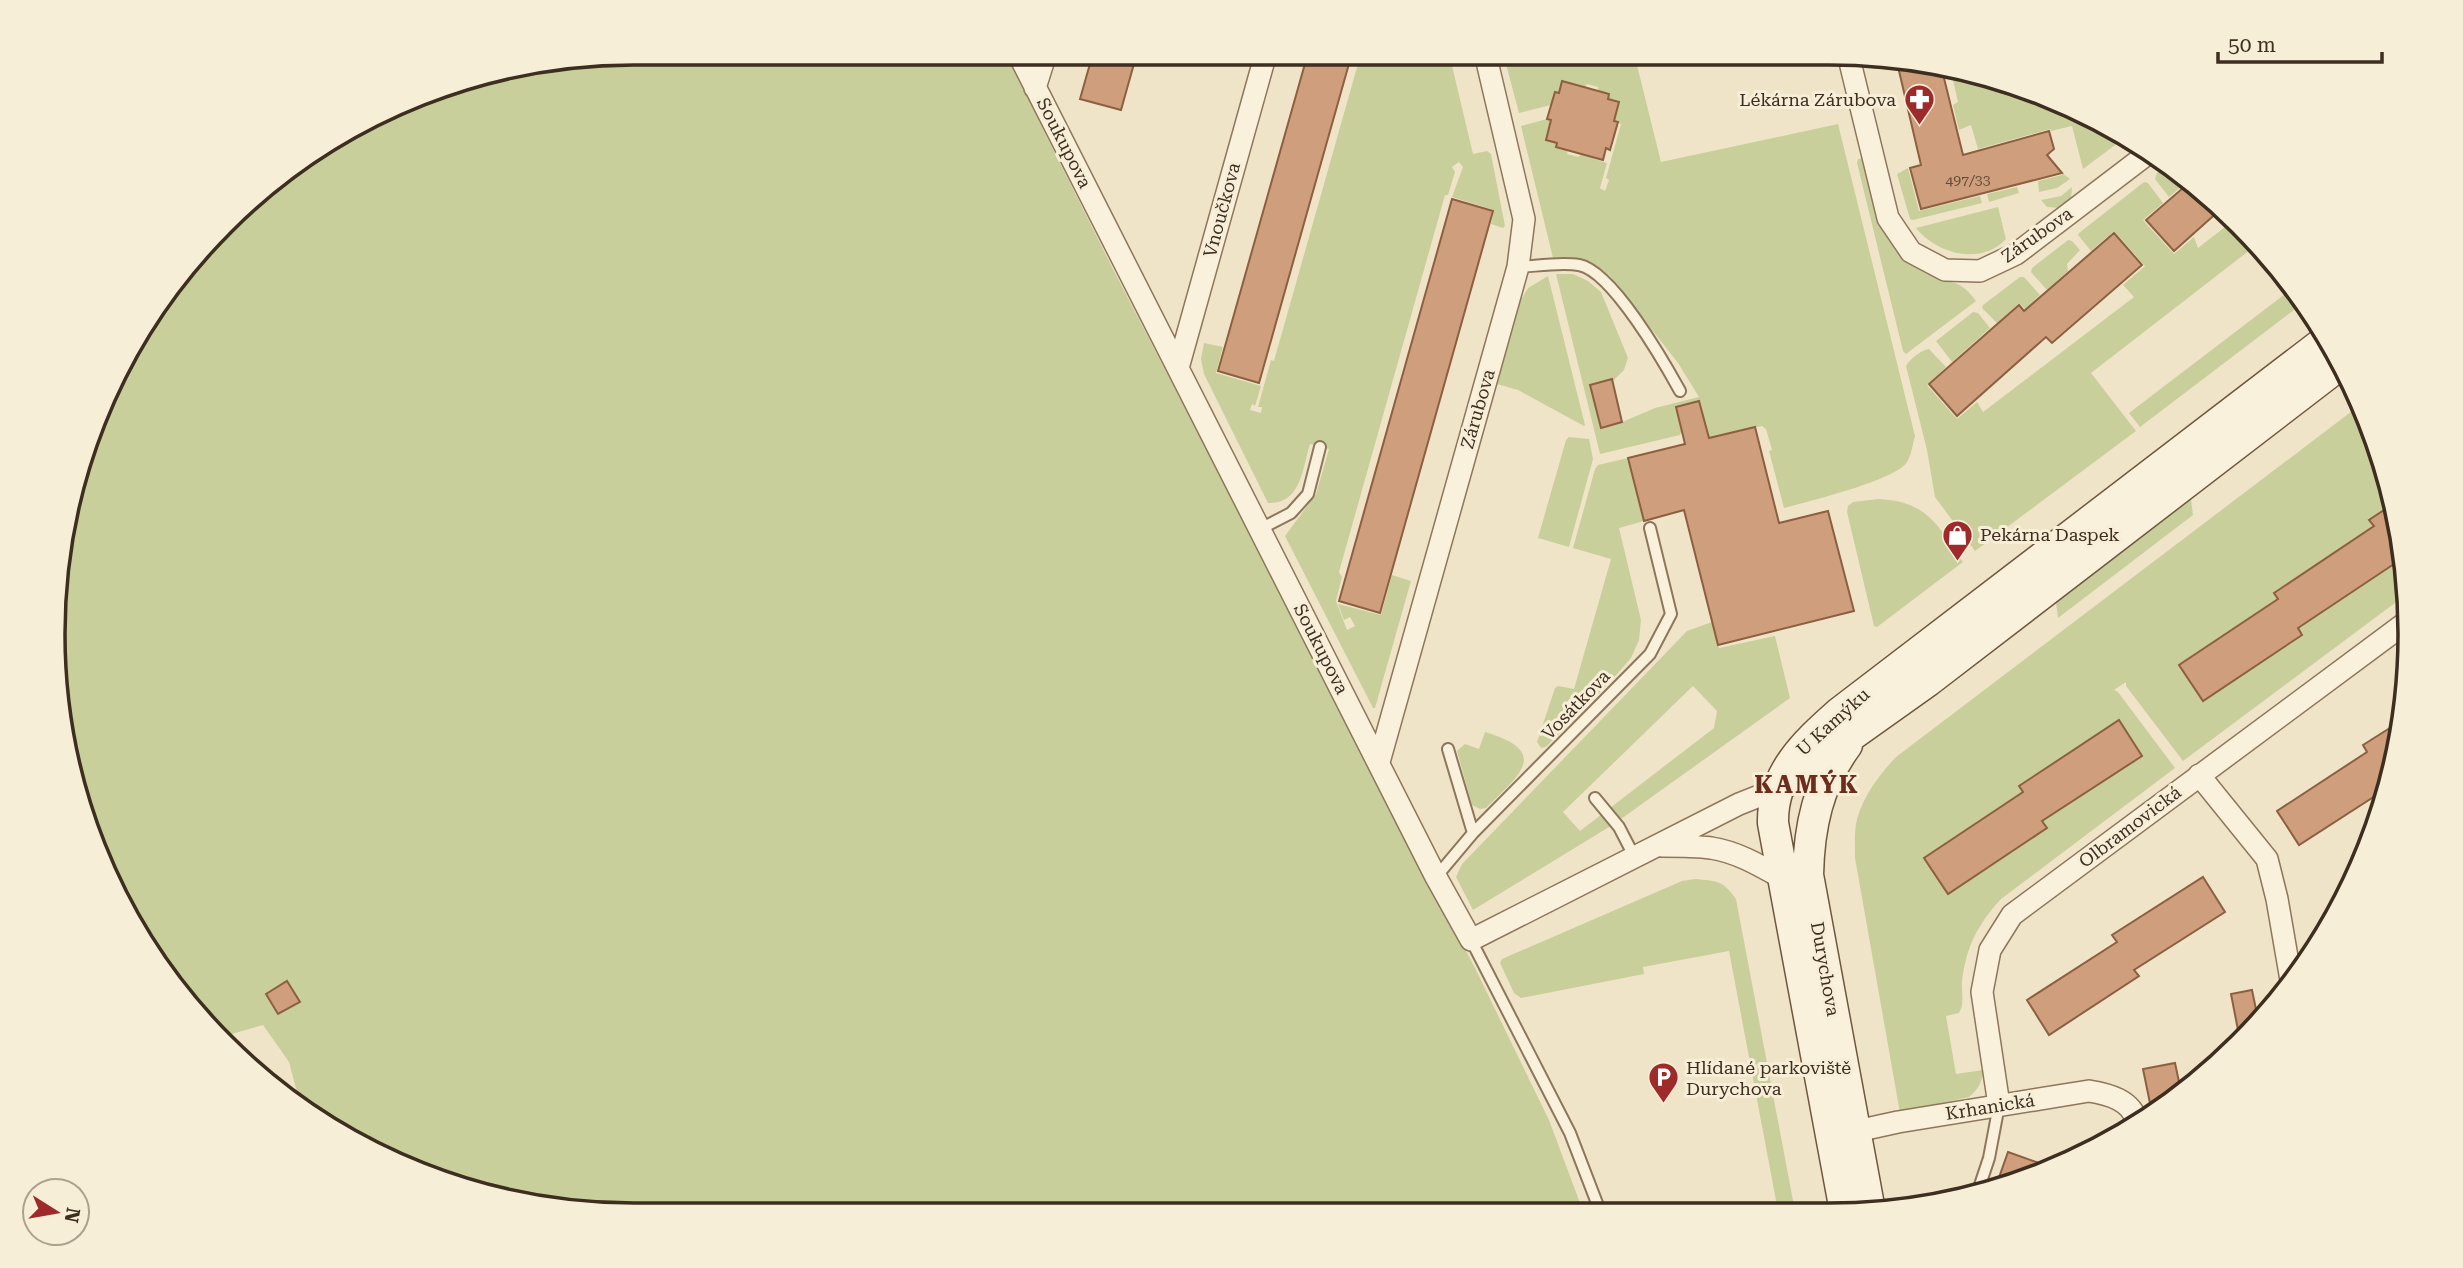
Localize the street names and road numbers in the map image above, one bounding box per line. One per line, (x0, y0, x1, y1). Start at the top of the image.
street label: Soukupova (1033, 94, 1096, 192)
street label: Vnoučkova (1199, 160, 1244, 260)
street label: Zárubova (1997, 202, 2076, 267)
street label: Zárubova (1456, 366, 1499, 451)
street label: Soukupova (1290, 600, 1353, 698)
street label: Vosátkova (1537, 665, 1614, 744)
street label: U Kamýku (1792, 683, 1874, 760)
street label: Olbramovická (2075, 781, 2185, 872)
street label: Durychova (1807, 920, 1844, 1018)
street label: Krhanická (1944, 1089, 2036, 1124)

